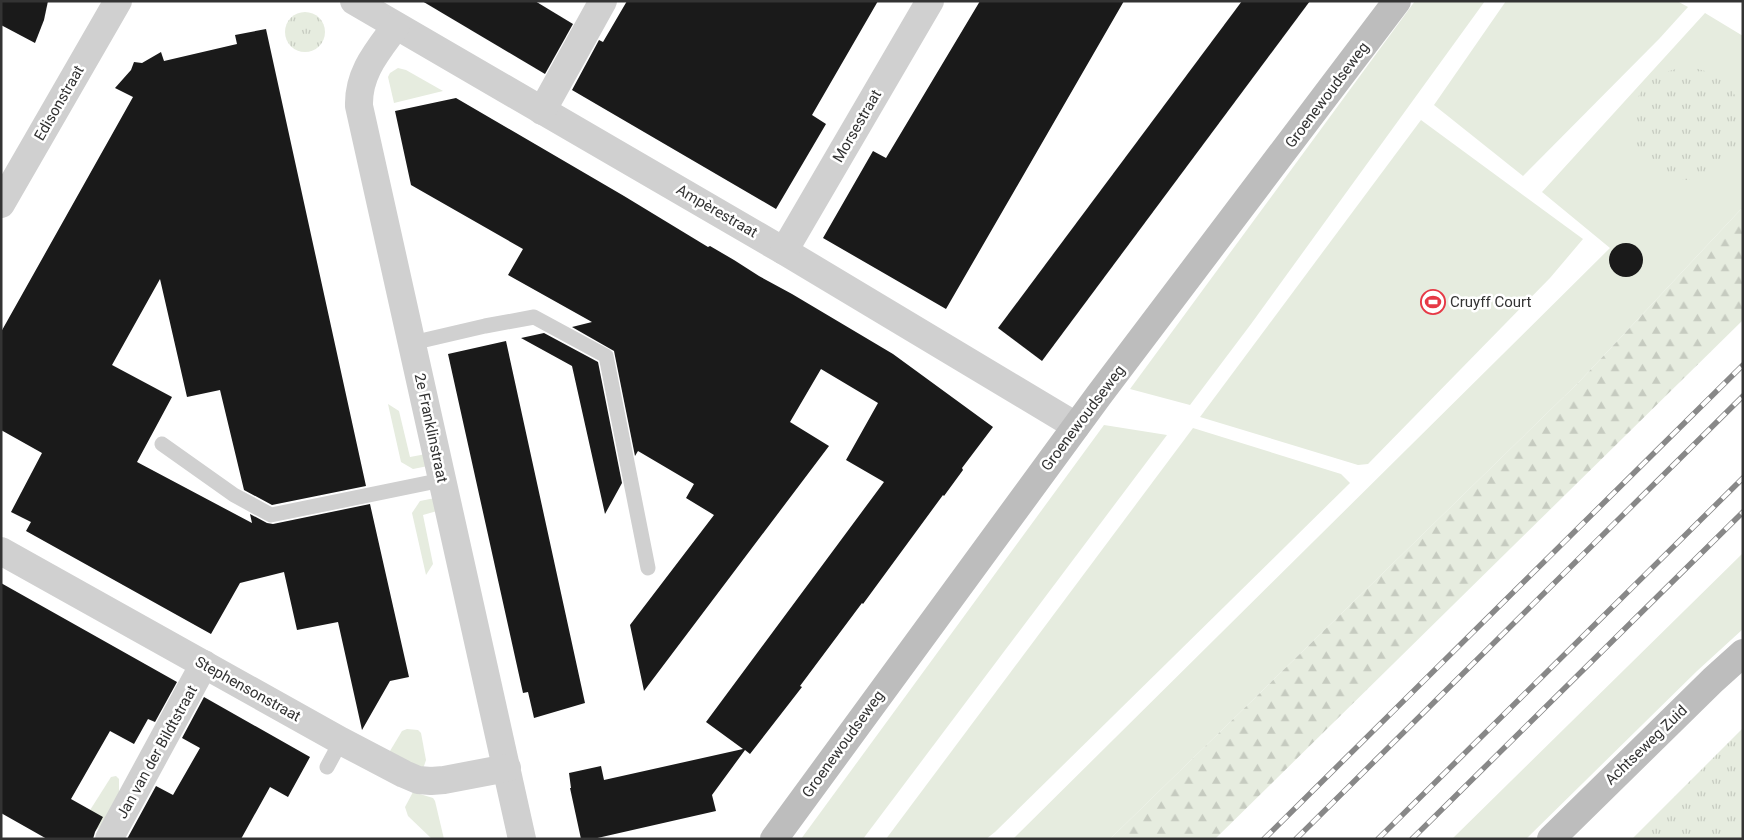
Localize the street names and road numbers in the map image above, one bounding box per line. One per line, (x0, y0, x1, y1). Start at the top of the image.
street label: Groenewoudseweg (1281, 39, 1373, 151)
street label: Edisonstraat (30, 62, 88, 144)
street label: Morsestraat (829, 86, 885, 166)
street label: Ampèrestraat (673, 180, 761, 242)
street label: Groenewoudseweg (1037, 362, 1129, 474)
street label: 2e Franklinstraat (411, 372, 451, 484)
street label: Stephensonstraat (192, 653, 304, 726)
street label: Jan van der Bildtstraat (113, 682, 201, 822)
street label: Groenewoudseweg (798, 687, 888, 801)
street label: Achtseweg Zuid (1601, 701, 1691, 789)

